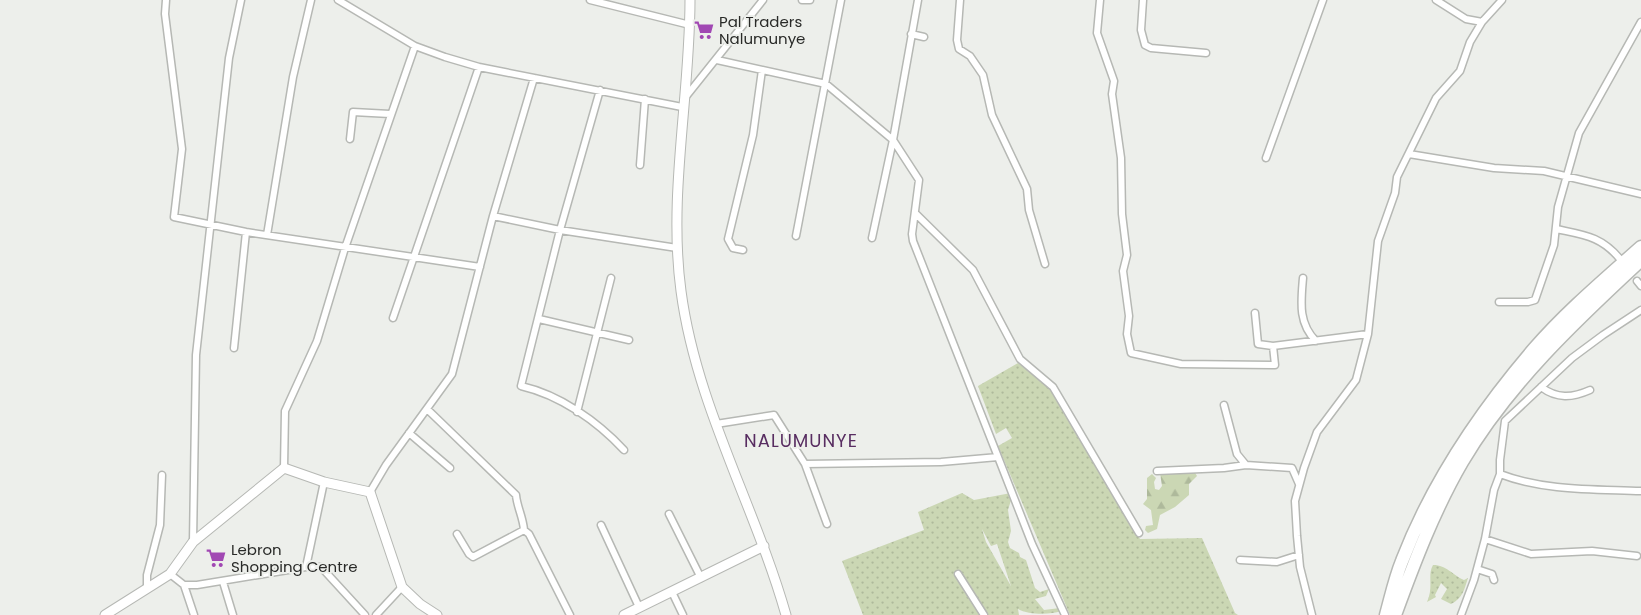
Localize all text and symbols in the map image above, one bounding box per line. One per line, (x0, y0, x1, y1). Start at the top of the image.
place label: Pal Traders Nalumunye (719, 11, 805, 49)
supermarket icon: Pal Traders Nalumunye (693, 19, 715, 41)
district label: NALUMUNYE (744, 428, 858, 453)
place label: Lebron Shopping Centre (231, 539, 358, 577)
supermarket icon: Lebron Shopping Centre (205, 547, 227, 569)

